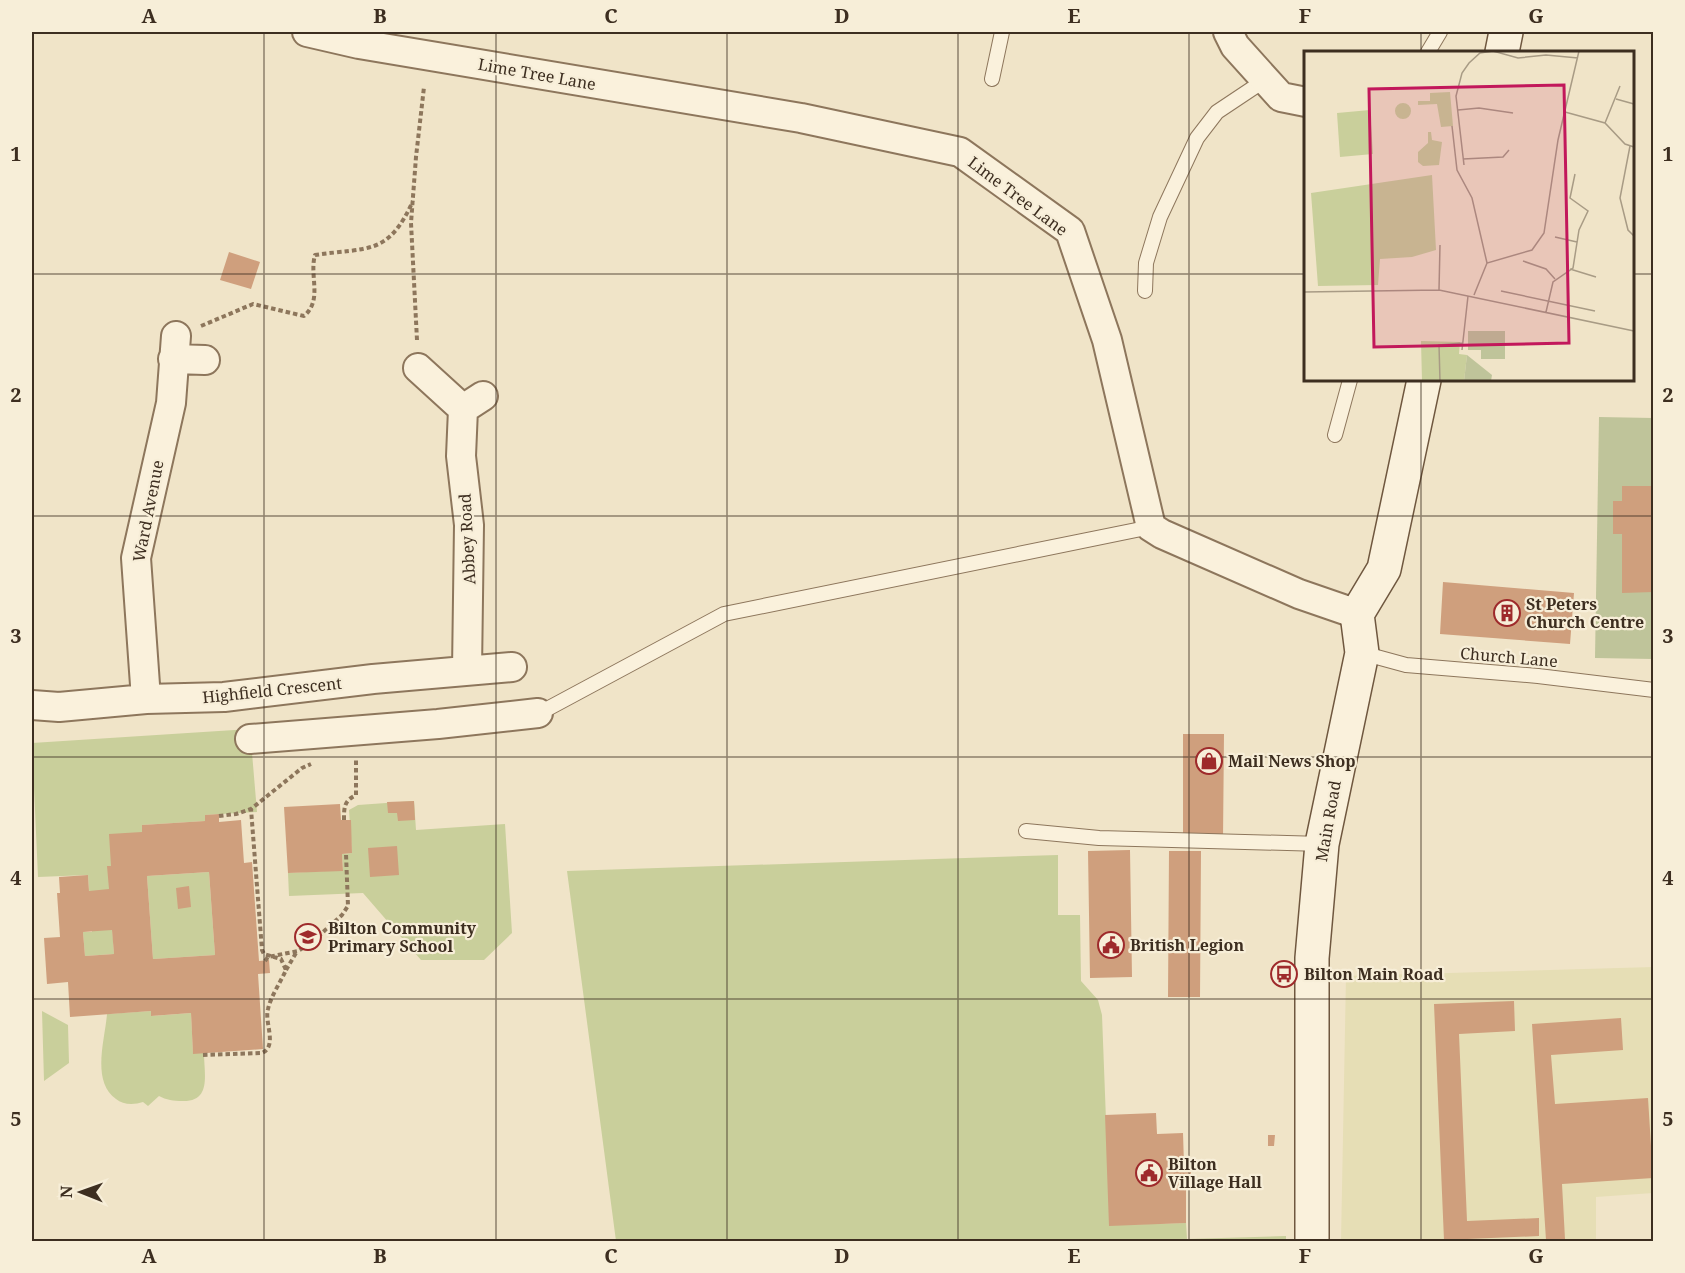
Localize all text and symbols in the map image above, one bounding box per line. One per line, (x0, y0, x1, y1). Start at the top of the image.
text: A (141, 2, 157, 29)
text: B (373, 2, 387, 29)
text: C (604, 2, 618, 29)
text: D (834, 2, 850, 29)
text: E (1067, 2, 1081, 29)
text: F (1299, 2, 1311, 29)
text: G (1528, 2, 1544, 29)
inset map (1304, 51, 1634, 381)
street label: Lime Tree Lane (476, 53, 598, 95)
text: 1 (10, 140, 22, 167)
text: 1 (1662, 140, 1674, 167)
street label: Lime Tree Lane (964, 151, 1072, 241)
text: 2 (10, 381, 22, 408)
text: 2 (1662, 381, 1674, 408)
street label: Ward Avenue (127, 458, 169, 564)
street label: Abbey Road (454, 493, 480, 585)
place label: St Peters Church Centre (1526, 593, 1644, 633)
building icon: St Peters Church Centre (1492, 598, 1522, 628)
text: 3 (10, 622, 22, 649)
text: 3 (1662, 622, 1674, 649)
street label: Church Lane (1459, 642, 1559, 672)
street label: Highfield Crescent (201, 672, 343, 708)
shop icon: Mail News Shop (1194, 746, 1224, 776)
place label: Mail News Shop (1228, 750, 1356, 772)
street label: Main Road (1310, 778, 1346, 863)
text: 4 (10, 864, 22, 891)
text: 4 (1662, 864, 1674, 891)
place label: Bilton Community Primary School (328, 917, 477, 957)
school or university icon: Bilton Community Primary School (293, 922, 323, 952)
public building icon: British Legion (1096, 930, 1126, 960)
place label: British Legion (1130, 934, 1244, 956)
bus stop icon: Bilton Main Road (1269, 959, 1299, 989)
place label: Bilton Main Road (1304, 963, 1444, 985)
text: 5 (10, 1105, 22, 1132)
text: 5 (1662, 1105, 1674, 1132)
place label: Bilton Village Hall (1168, 1153, 1262, 1193)
public building icon: Bilton Village Hall (1134, 1158, 1164, 1188)
north arrow (51, 1162, 111, 1222)
text: N (55, 1185, 77, 1198)
text: A (141, 1242, 157, 1269)
text: B (373, 1242, 387, 1269)
text: C (604, 1242, 618, 1269)
text: D (834, 1242, 850, 1269)
text: E (1067, 1242, 1081, 1269)
text: F (1299, 1242, 1311, 1269)
text: G (1528, 1242, 1544, 1269)

